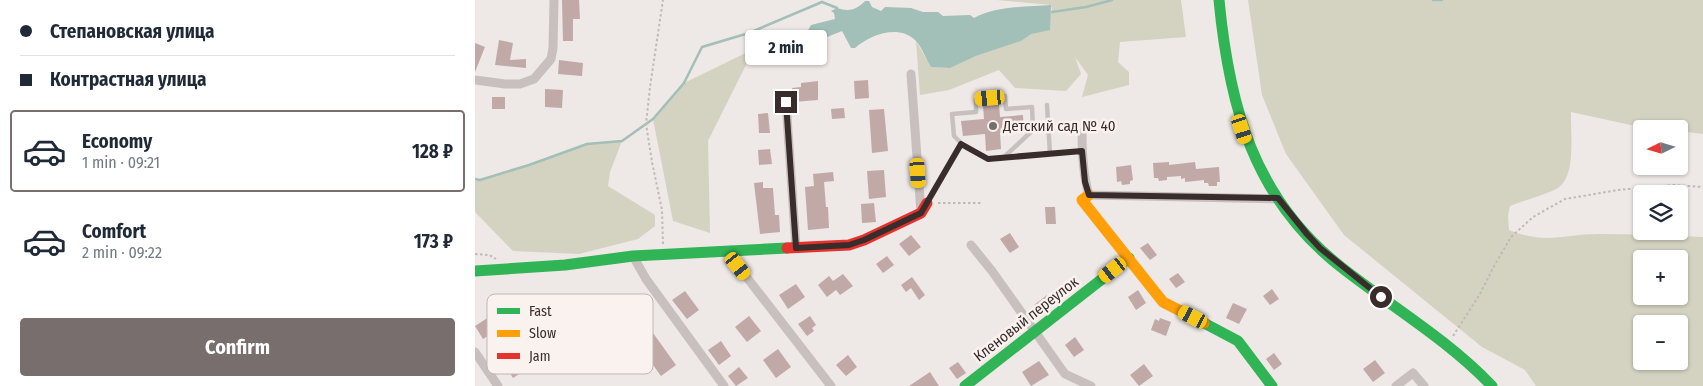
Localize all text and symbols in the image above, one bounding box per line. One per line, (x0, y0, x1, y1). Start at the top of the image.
text: Степановская улица (50, 20, 215, 43)
callout: 2 min (745, 29, 827, 64)
text: 2 min (768, 38, 804, 57)
text: Контрастная улица (50, 68, 206, 91)
car (974, 89, 1005, 107)
route end (775, 91, 797, 113)
car (1230, 112, 1253, 146)
place label: Детский сад № 40 (1002, 117, 1116, 135)
marker: Детский сад № 40 (987, 120, 999, 132)
north arrow (1633, 120, 1687, 175)
map controls (1633, 120, 1688, 370)
icon: car (22, 129, 67, 174)
text: Economy (82, 130, 152, 153)
text: 128 ₽ (412, 140, 453, 163)
text: 1 min · 09:21 (82, 153, 160, 172)
car (909, 158, 926, 188)
button: layers (1633, 185, 1688, 240)
icon: car (22, 219, 67, 264)
text: Comfort (82, 220, 146, 243)
text: 173 ₽ (414, 230, 453, 253)
text: 2 min · 09:22 (82, 243, 162, 262)
car (722, 250, 753, 282)
button: + (1633, 250, 1688, 305)
car (1096, 255, 1129, 285)
street label: Кленовый переулок (970, 273, 1082, 365)
route start (1370, 286, 1392, 308)
legend (487, 294, 653, 374)
text: Fast (529, 303, 552, 320)
car (1176, 304, 1209, 330)
button: − (1633, 315, 1688, 370)
button: Confirm (20, 318, 455, 376)
text: Slow (529, 325, 556, 342)
text: Jam (529, 348, 550, 365)

